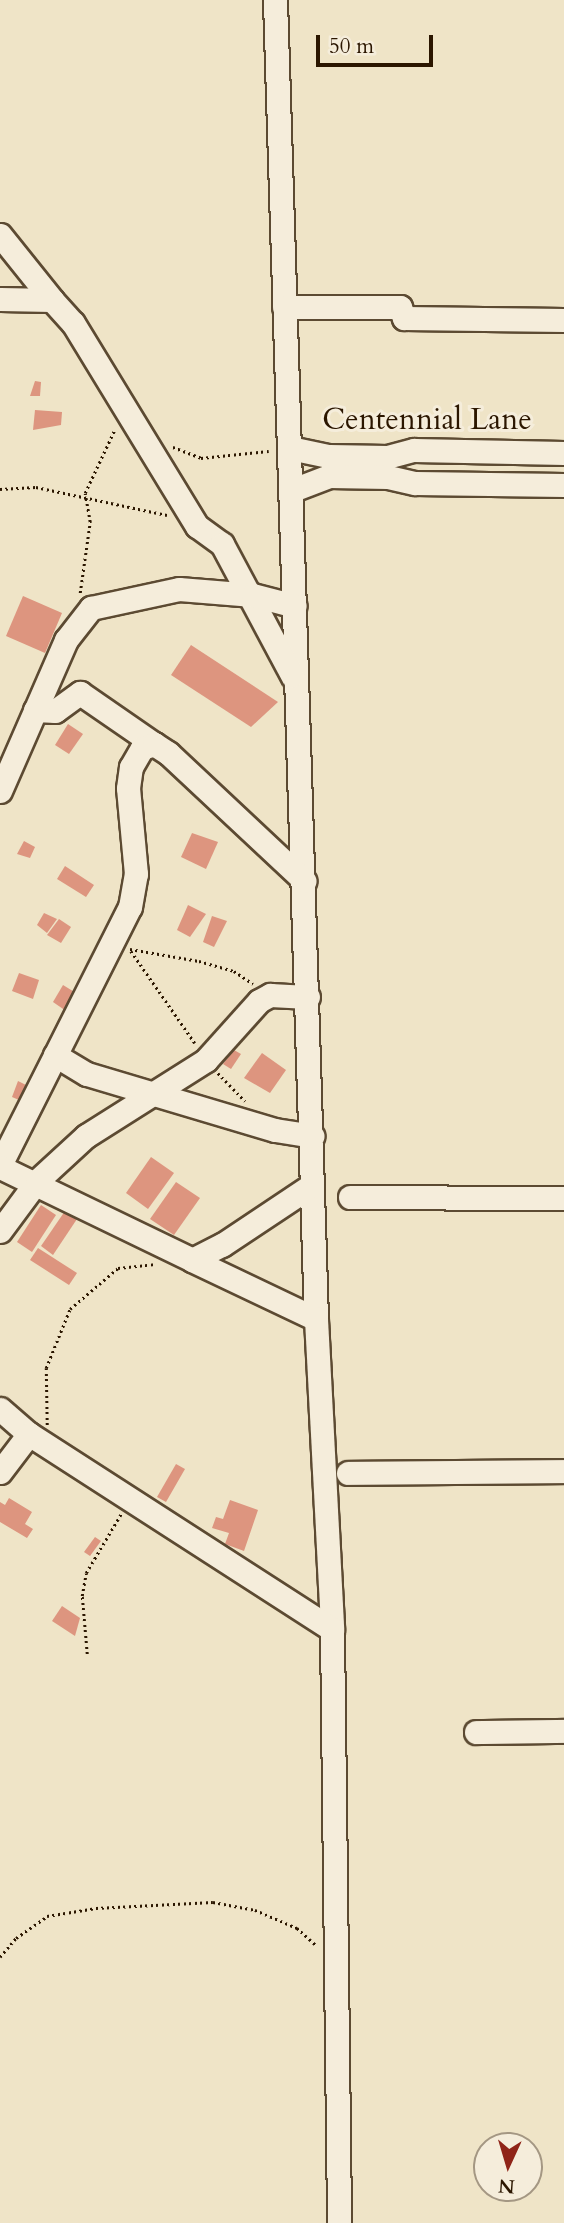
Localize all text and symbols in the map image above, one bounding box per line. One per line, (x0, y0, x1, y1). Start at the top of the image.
scale bar (319, 21, 436, 65)
text: 50 m (329, 32, 374, 61)
street label: Centennial Lane (322, 402, 532, 438)
north arrow (473, 2132, 543, 2202)
text: N (498, 2172, 516, 2199)

